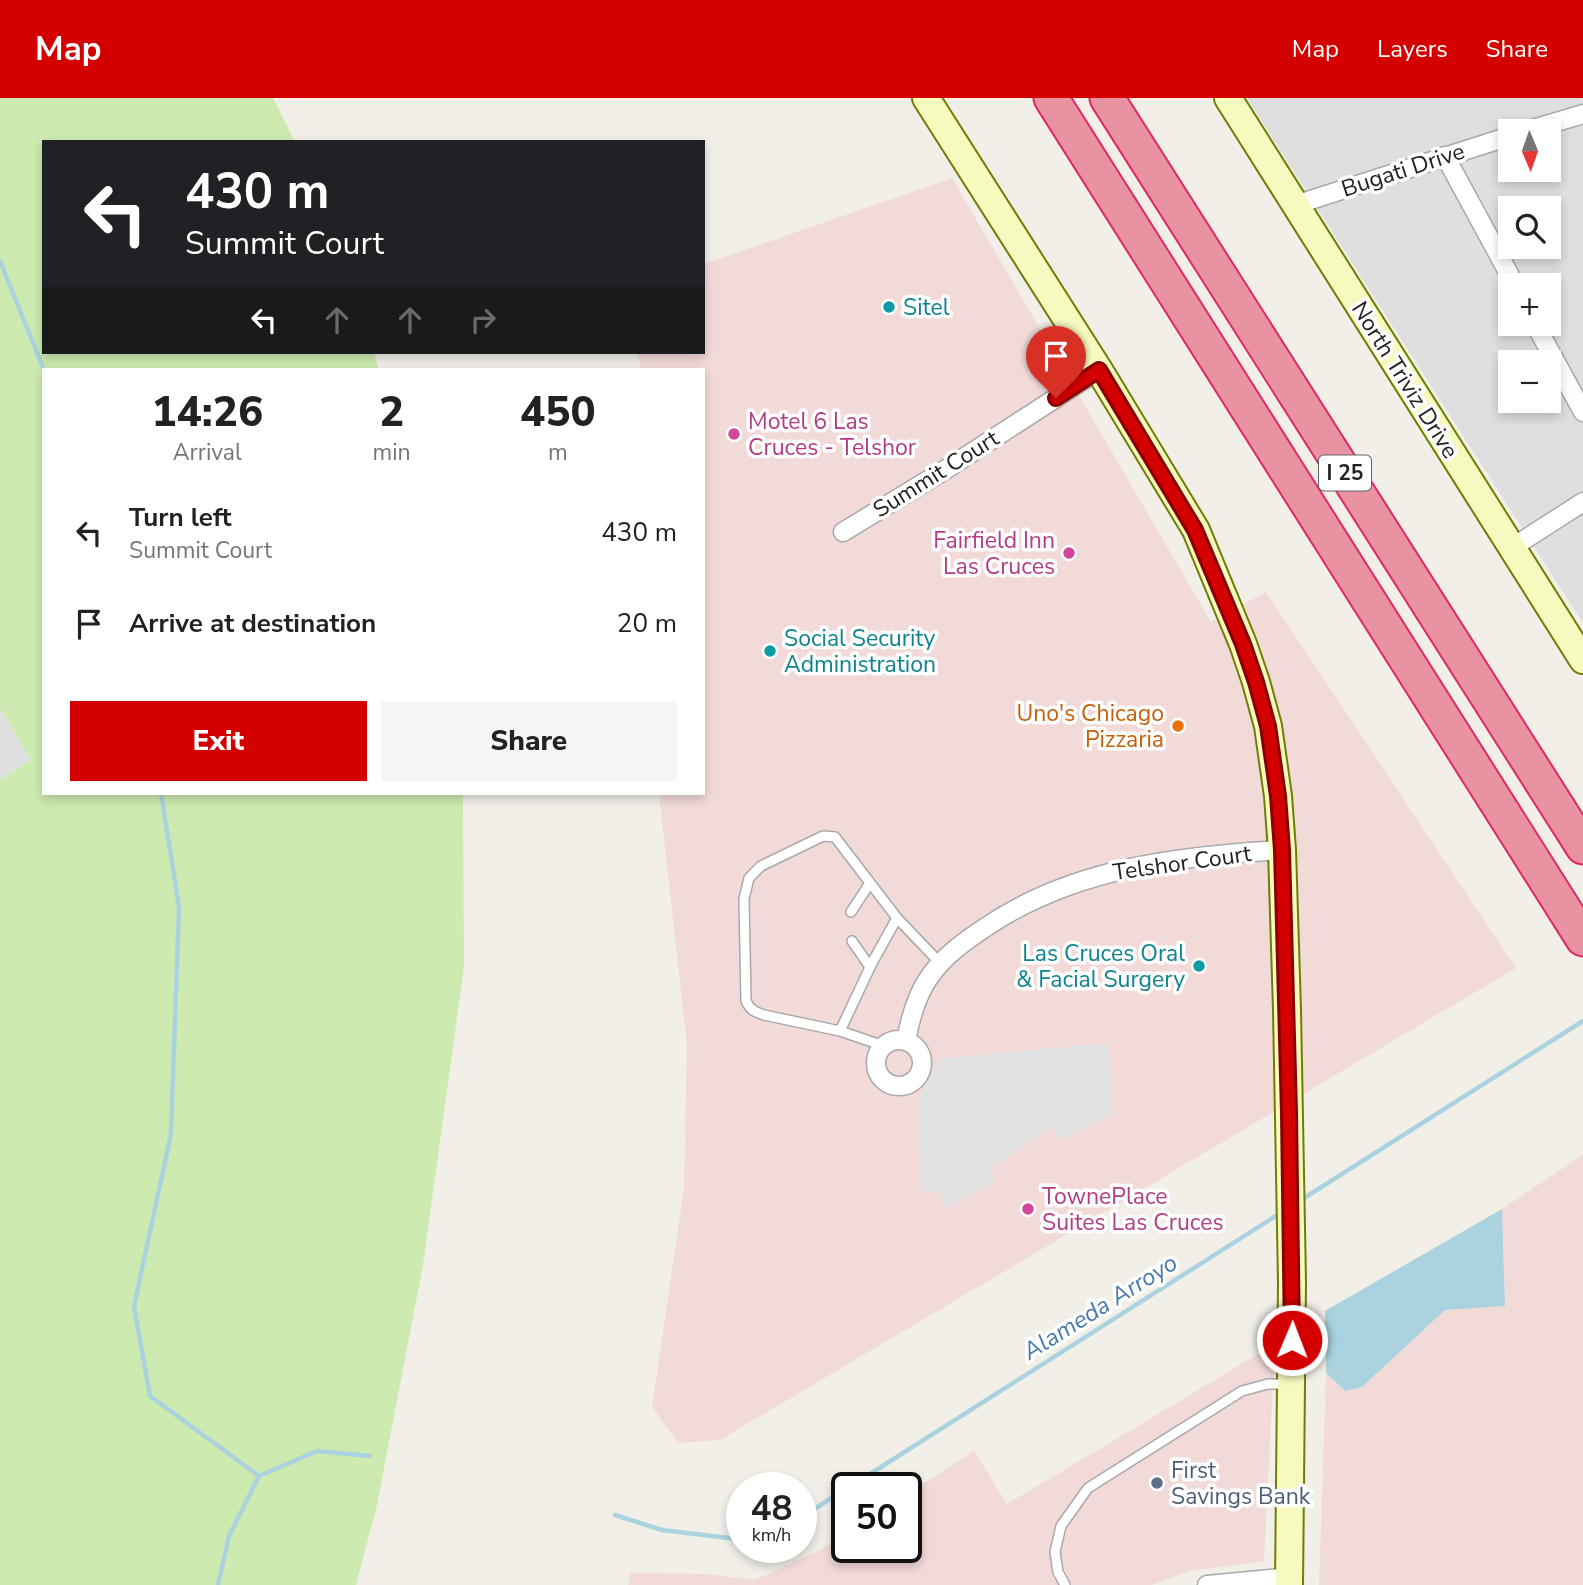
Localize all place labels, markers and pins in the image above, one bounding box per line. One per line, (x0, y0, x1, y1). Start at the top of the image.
place label: Sitel (903, 292, 950, 323)
marker: Sitel (881, 299, 897, 315)
pin (1026, 326, 1086, 398)
place label: Motel 6 Las Cruces - Telshor (748, 406, 917, 463)
marker: Motel 6 Las Cruces - Telshor (726, 426, 742, 442)
place label: Fairfield Inn Las Cruces (933, 525, 1055, 582)
marker: Fairfield Inn Las Cruces (1061, 545, 1077, 561)
place label: Social Security Administration (784, 623, 936, 680)
marker: Social Security Administration (762, 643, 778, 659)
place label: Uno's Chicago Pizzaria (1016, 698, 1164, 755)
marker: Uno's Chicago Pizzaria (1170, 718, 1186, 734)
place label: Las Cruces Oral & Facial Surgery (1016, 938, 1185, 995)
marker: Las Cruces Oral & Facial Surgery (1191, 958, 1207, 974)
place label: TownePlace Suites Las Cruces (1042, 1181, 1224, 1238)
marker: TownePlace Suites Las Cruces (1020, 1201, 1036, 1217)
place label: First Savings Bank (1171, 1455, 1311, 1512)
marker: First Savings Bank (1149, 1475, 1165, 1491)

